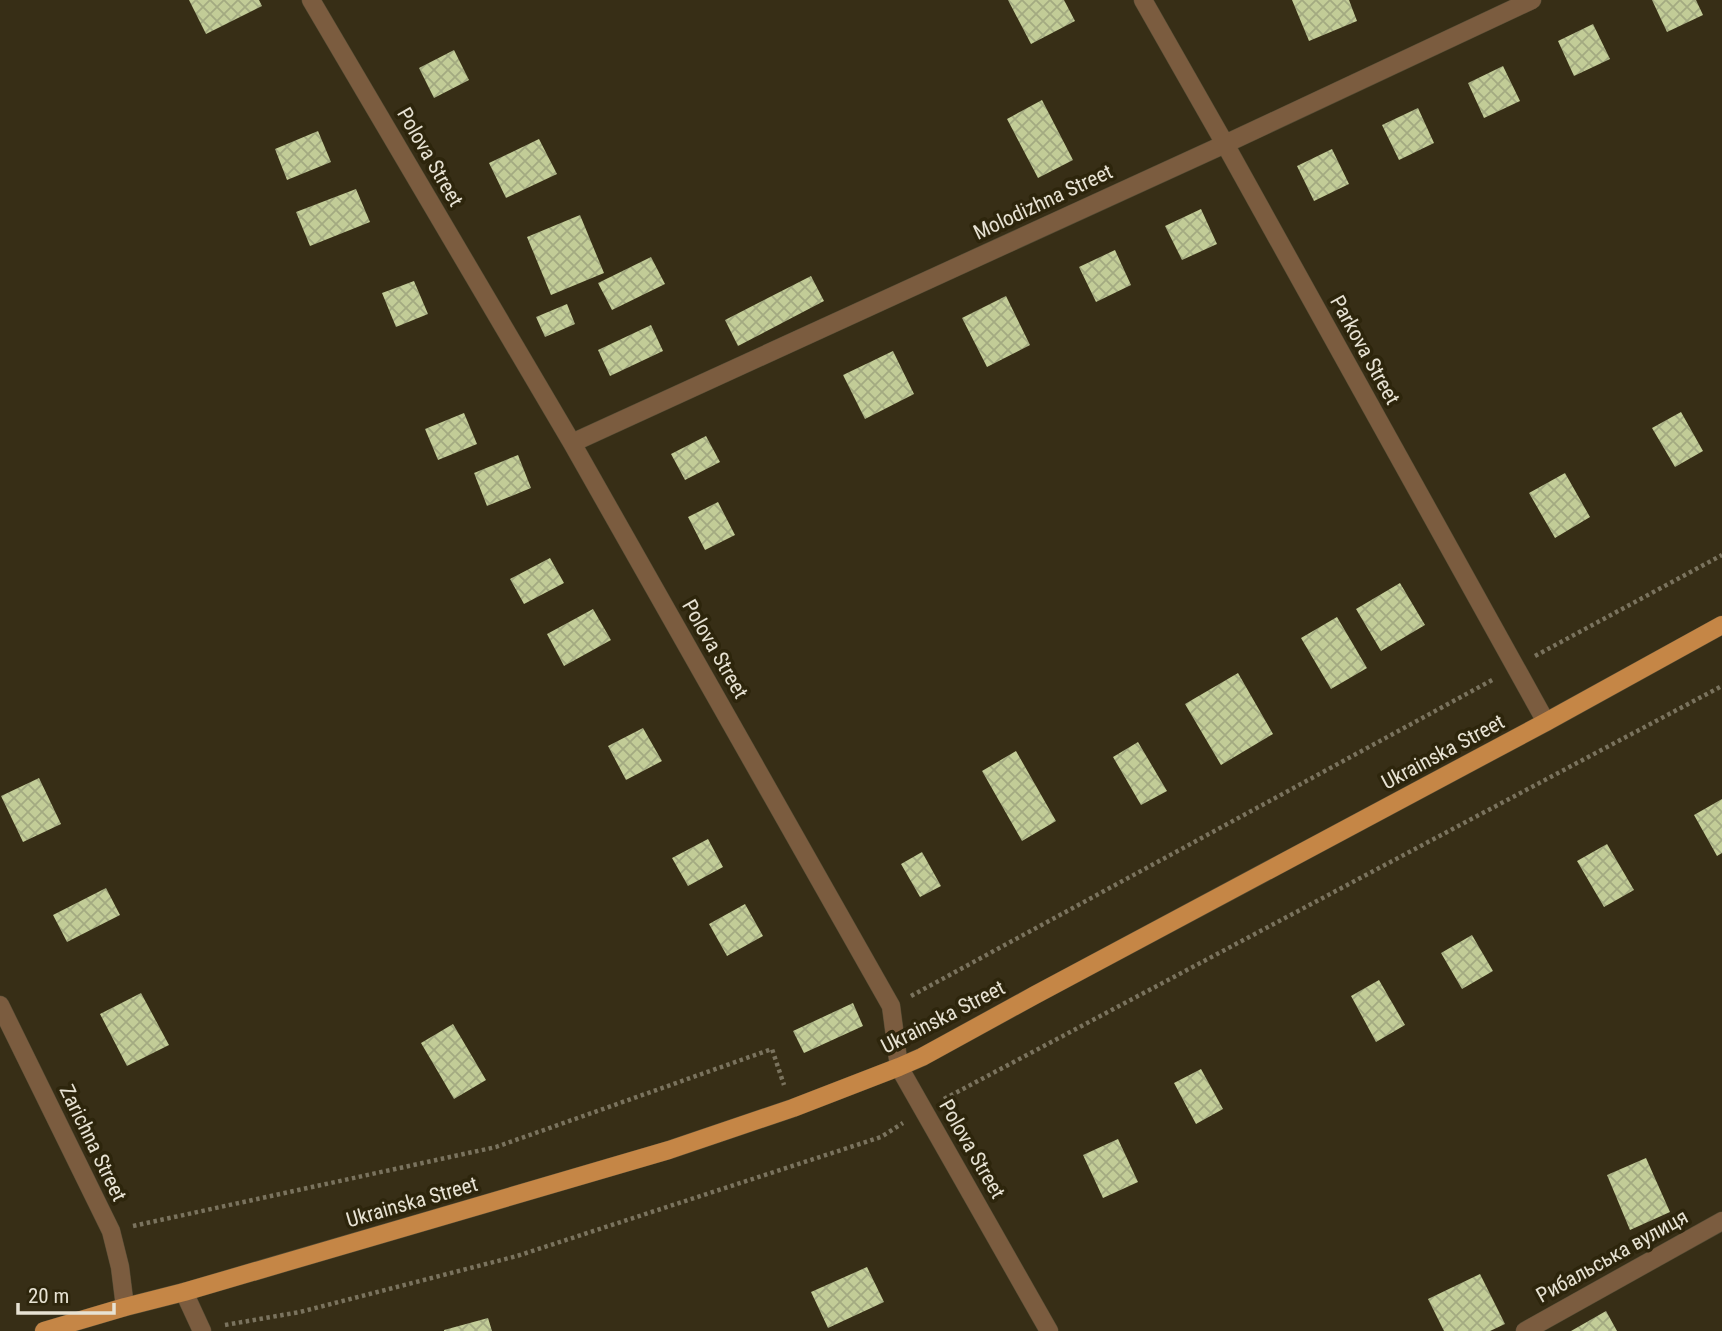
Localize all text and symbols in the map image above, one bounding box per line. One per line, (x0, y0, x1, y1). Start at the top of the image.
street label: Polova Street (392, 103, 468, 211)
street label: Molodizhna Street (970, 159, 1116, 245)
street label: Parkova Street (1325, 291, 1405, 409)
street label: Polova Street (677, 595, 753, 703)
street label: Ukrainska Street (1378, 710, 1508, 794)
street label: Ukrainska Street (877, 976, 1009, 1058)
street label: Zarichna Street (55, 1081, 131, 1205)
street label: Polova Street (934, 1095, 1010, 1203)
street label: Ukrainska Street (344, 1172, 480, 1232)
street label: Рибальська вулиця (1532, 1204, 1692, 1308)
scale bar (18, 1272, 114, 1316)
text: 20 m (28, 1284, 69, 1308)

